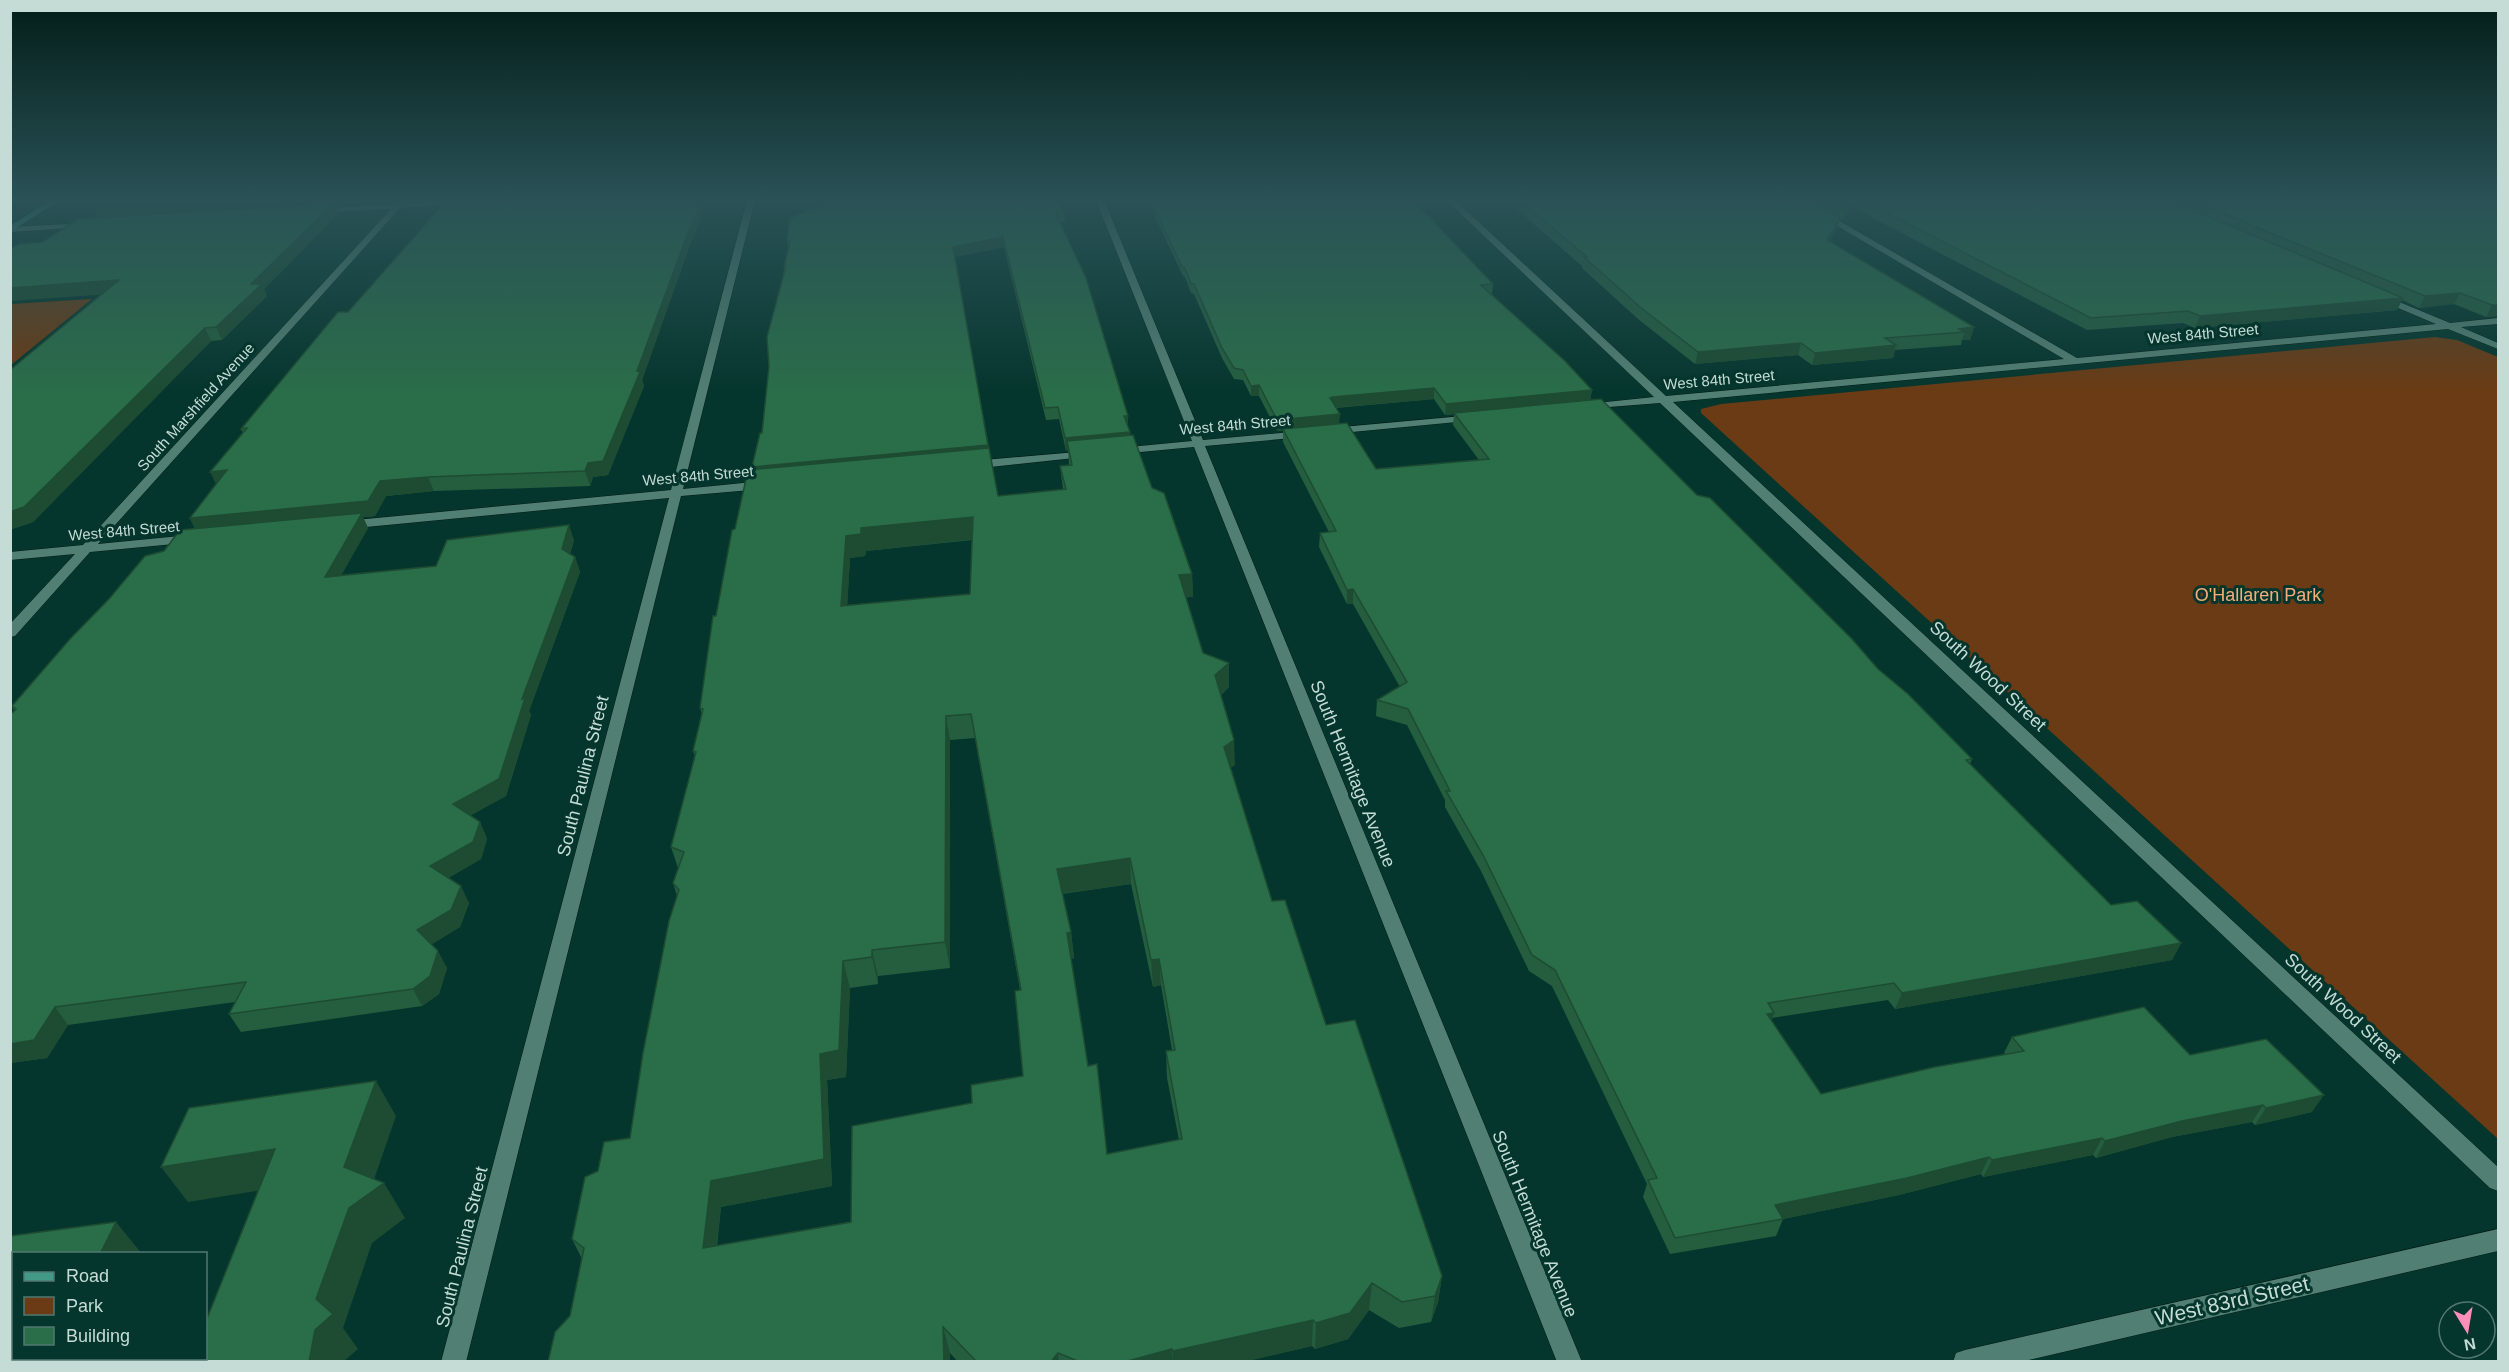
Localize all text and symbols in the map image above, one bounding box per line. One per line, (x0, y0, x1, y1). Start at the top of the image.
street label: West 84th Street (2147, 320, 2260, 347)
street label: South Marshfield Avenue (134, 339, 258, 474)
street label: West 84th Street (1663, 366, 1776, 393)
street label: West 84th Street (1179, 411, 1292, 438)
street label: West 84th Street (642, 462, 755, 489)
street label: West 84th Street (68, 517, 181, 544)
park label: O'Hallaren Park (2195, 585, 2322, 605)
street label: South Wood Street (1926, 617, 2050, 735)
street label: South Hermitage Avenue (1306, 678, 1400, 870)
street label: South Paulina Street (553, 693, 613, 859)
street label: South Wood Street (2281, 949, 2405, 1067)
street label: South Hermitage Avenue (1488, 1128, 1582, 1320)
street label: South Paulina Street (432, 1164, 492, 1330)
legend (12, 1252, 207, 1360)
text: Road (66, 1266, 109, 1286)
street label: West 83rd Street (2153, 1272, 2311, 1329)
text: Park (66, 1296, 104, 1316)
north arrow (2437, 1300, 2497, 1360)
text: Building (66, 1326, 130, 1346)
text: N (2462, 1335, 2477, 1354)

